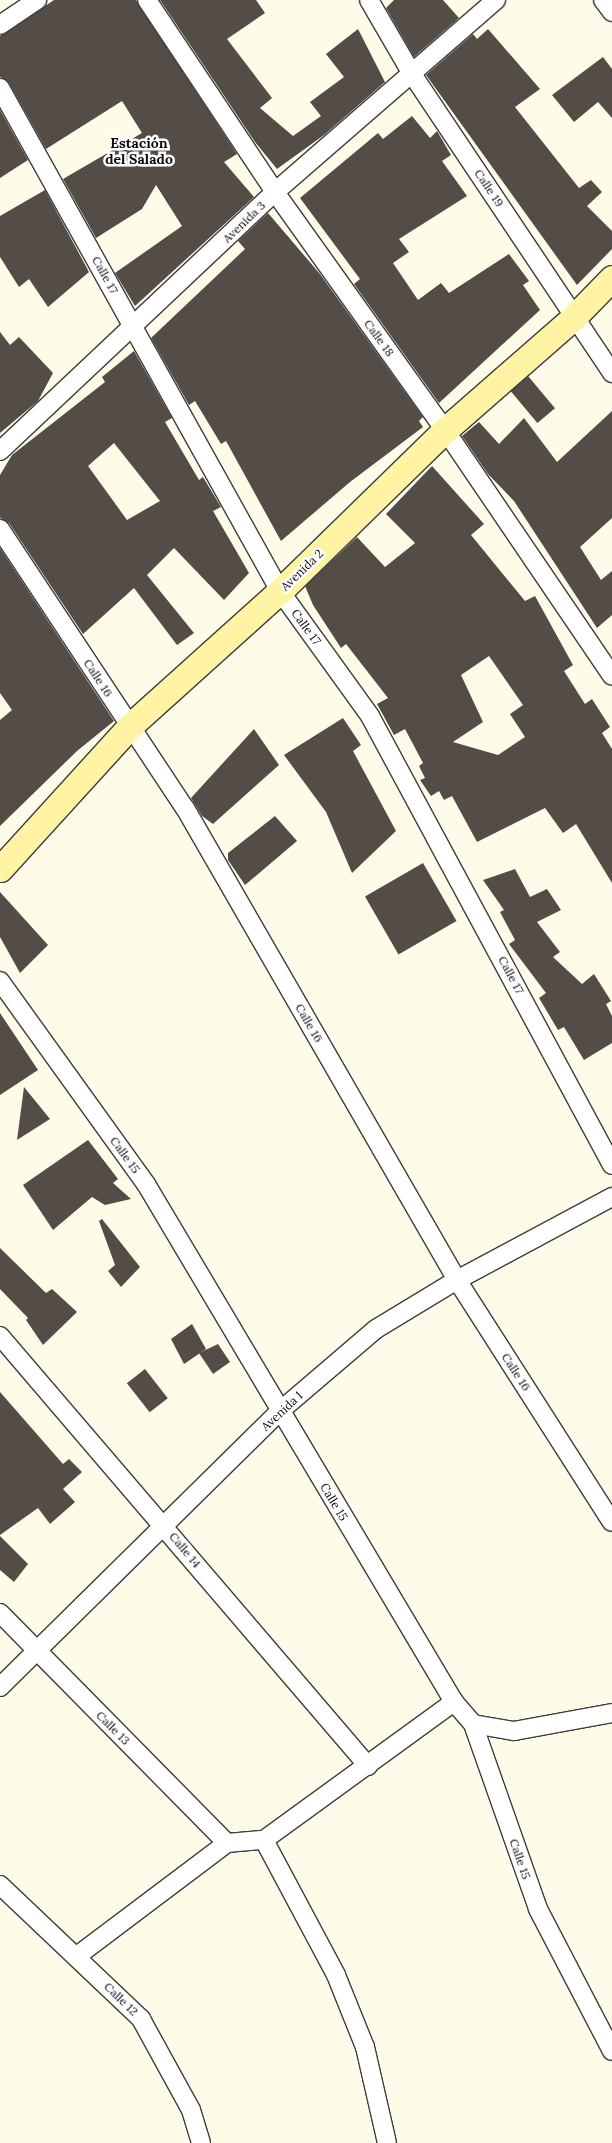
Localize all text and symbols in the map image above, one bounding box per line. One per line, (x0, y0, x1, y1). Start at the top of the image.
district label: Estación del Salado (105, 135, 173, 168)
street label: Calle 19 (471, 167, 507, 209)
street label: Avenida 3 (220, 198, 268, 246)
street label: Calle 17 (89, 254, 121, 296)
street label: Calle 18 (361, 317, 397, 359)
street label: Avenida 2 (278, 546, 326, 594)
street label: Calle 17 (288, 606, 324, 648)
street label: Calle 16 (81, 656, 115, 700)
street label: Calle 17 (495, 954, 527, 996)
street label: Calle 16 (292, 1001, 326, 1045)
street label: Calle 15 (107, 1134, 143, 1176)
street label: Calle 16 (499, 1350, 533, 1394)
street label: Avenida 1 (258, 1388, 306, 1434)
street label: Calle 15 (317, 1480, 351, 1524)
street label: Calle 14 (166, 1529, 204, 1571)
street label: Calle 13 (93, 1708, 133, 1748)
street label: Calle 15 (506, 1837, 534, 1881)
street label: Calle 12 (101, 1979, 141, 2019)

